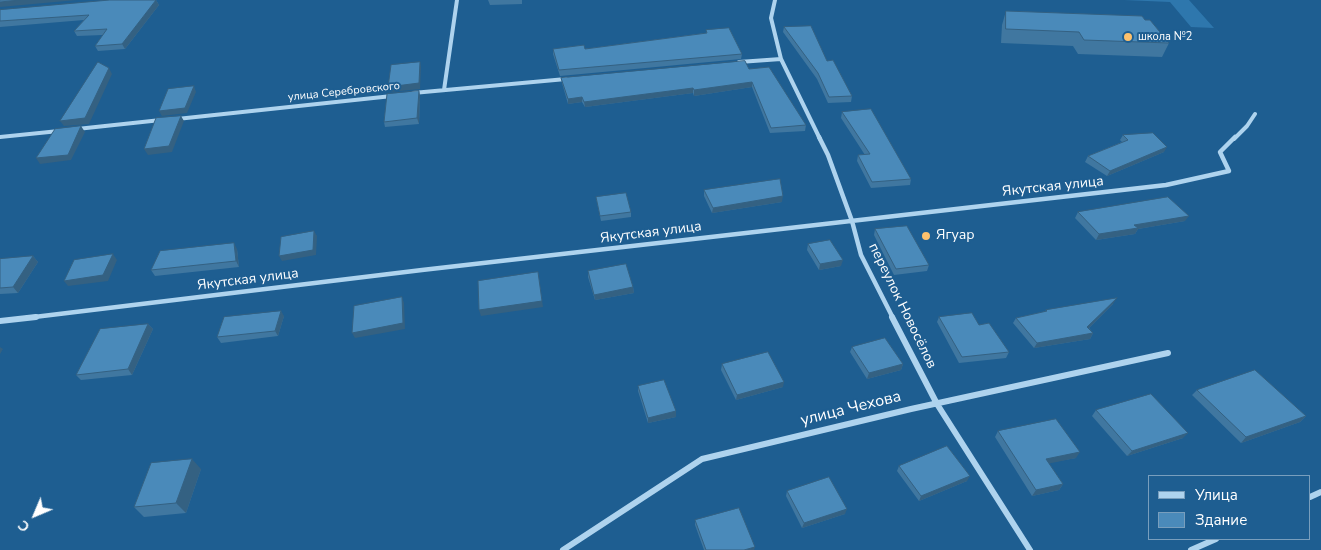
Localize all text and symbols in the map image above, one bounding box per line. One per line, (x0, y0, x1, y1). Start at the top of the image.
place label: школа №2 (1138, 30, 1192, 44)
marker: школа №2 (1122, 31, 1134, 43)
street label: улица Серебровского (287, 80, 401, 104)
street label: Якутская улица (1001, 173, 1105, 201)
street label: Якутская улица (599, 218, 703, 248)
place label: Ягуар (936, 228, 975, 244)
marker: Ягуар (920, 230, 932, 242)
street label: переулок Новосёлов (864, 241, 940, 371)
street label: Якутская улица (196, 265, 300, 295)
street label: улица Чехова (799, 387, 903, 431)
legend (1148, 475, 1311, 540)
text: Улица (1195, 485, 1238, 505)
north arrow (10, 490, 60, 540)
text: Здание (1195, 510, 1247, 530)
text: С (14, 516, 34, 536)

